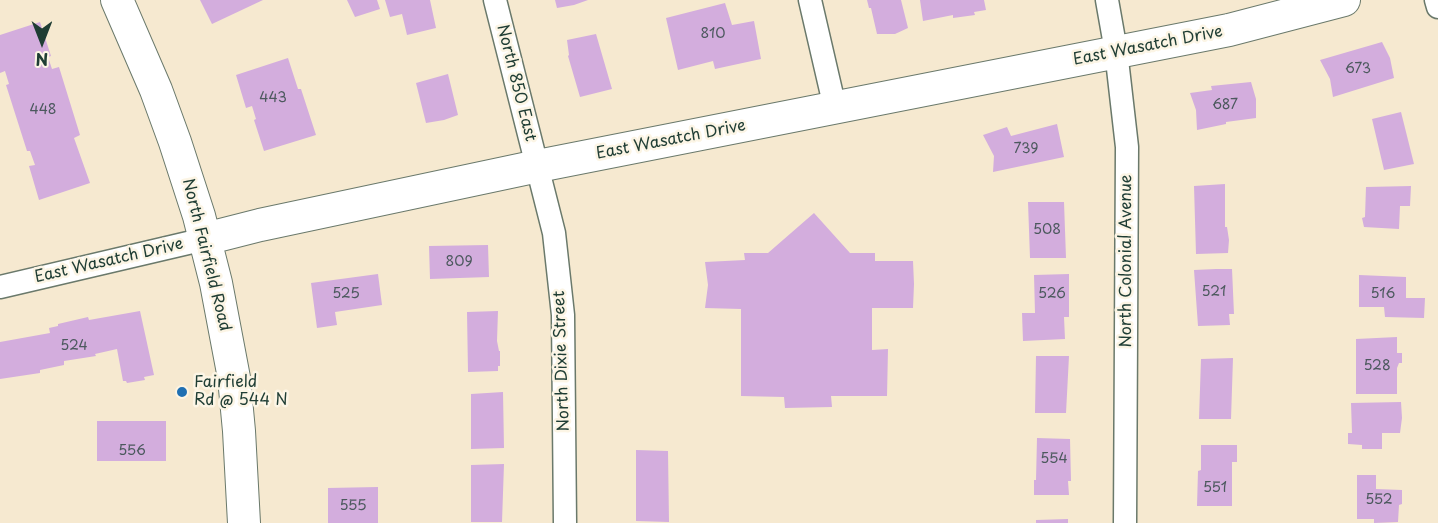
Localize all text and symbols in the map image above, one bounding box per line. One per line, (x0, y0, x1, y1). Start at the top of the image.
north arrow (12, 12, 72, 72)
street label: East Wasatch Drive (1072, 22, 1224, 70)
street label: North 850 East (492, 23, 540, 143)
house number: 810 (700, 26, 726, 42)
text: N (36, 48, 48, 72)
house number: 673 (1345, 61, 1371, 77)
house number: 443 (259, 90, 287, 106)
house number: 687 (1212, 97, 1238, 113)
house number: 448 (29, 102, 57, 118)
street label: East Wasatch Drive (595, 116, 747, 164)
house number: 739 (1014, 141, 1038, 157)
street label: North Colonial Avenue (1117, 174, 1137, 348)
street label: North Fairfield Road (178, 177, 234, 333)
house number: 508 (1033, 222, 1061, 238)
street label: East Wasatch Drive (33, 235, 185, 287)
house number: 809 (445, 254, 473, 270)
house number: 521 (1202, 284, 1226, 300)
house number: 525 (332, 286, 360, 302)
house number: 526 (1038, 286, 1066, 302)
house number: 516 (1371, 286, 1395, 302)
street label: North Dixie Street (550, 290, 574, 432)
house number: 524 (60, 338, 88, 354)
house number: 528 (1363, 358, 1391, 374)
place label: Fairfield Rd @ 544 N (194, 373, 288, 411)
marker: Fairfield Rd @ 544 N (175, 385, 189, 399)
house number: 556 (118, 443, 146, 459)
house number: 554 (1040, 451, 1068, 467)
house number: 551 (1203, 480, 1227, 496)
house number: 552 (1365, 492, 1393, 508)
house number: 555 (339, 498, 367, 514)

